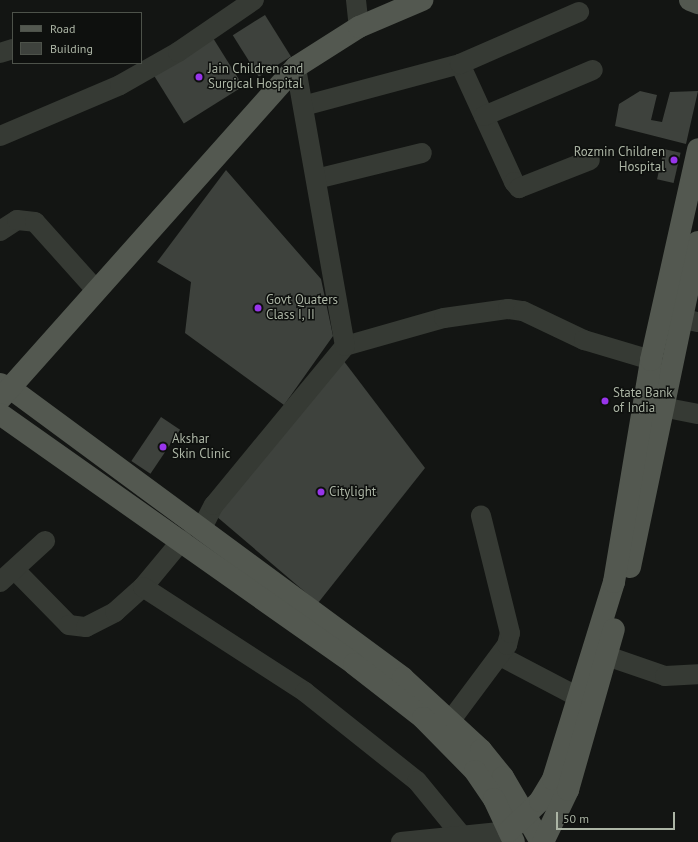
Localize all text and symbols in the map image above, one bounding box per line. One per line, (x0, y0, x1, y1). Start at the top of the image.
legend (12, 12, 142, 64)
text: Road (50, 21, 75, 36)
text: Building (50, 41, 93, 56)
place label: Jain Children and Surgical Hospital (208, 62, 303, 93)
marker: Jain Children and Surgical Hospital (193, 71, 205, 83)
place label: Rozmin Children Hospital (574, 145, 665, 176)
marker: Rozmin Children Hospital (668, 154, 680, 166)
place label: Govt Quaters Class I, II (266, 293, 338, 324)
marker: Govt Quaters Class I, II (253, 303, 263, 313)
place label: State Bank of India (613, 386, 672, 417)
marker: State Bank of India (600, 396, 610, 406)
place label: Akshar Skin Clinic (172, 432, 230, 463)
marker: Akshar Skin Clinic (157, 441, 169, 453)
place label: Citylight (329, 484, 376, 500)
marker: Citylight (316, 487, 326, 497)
scale bar (558, 804, 677, 830)
text: 50 m (563, 811, 589, 826)

